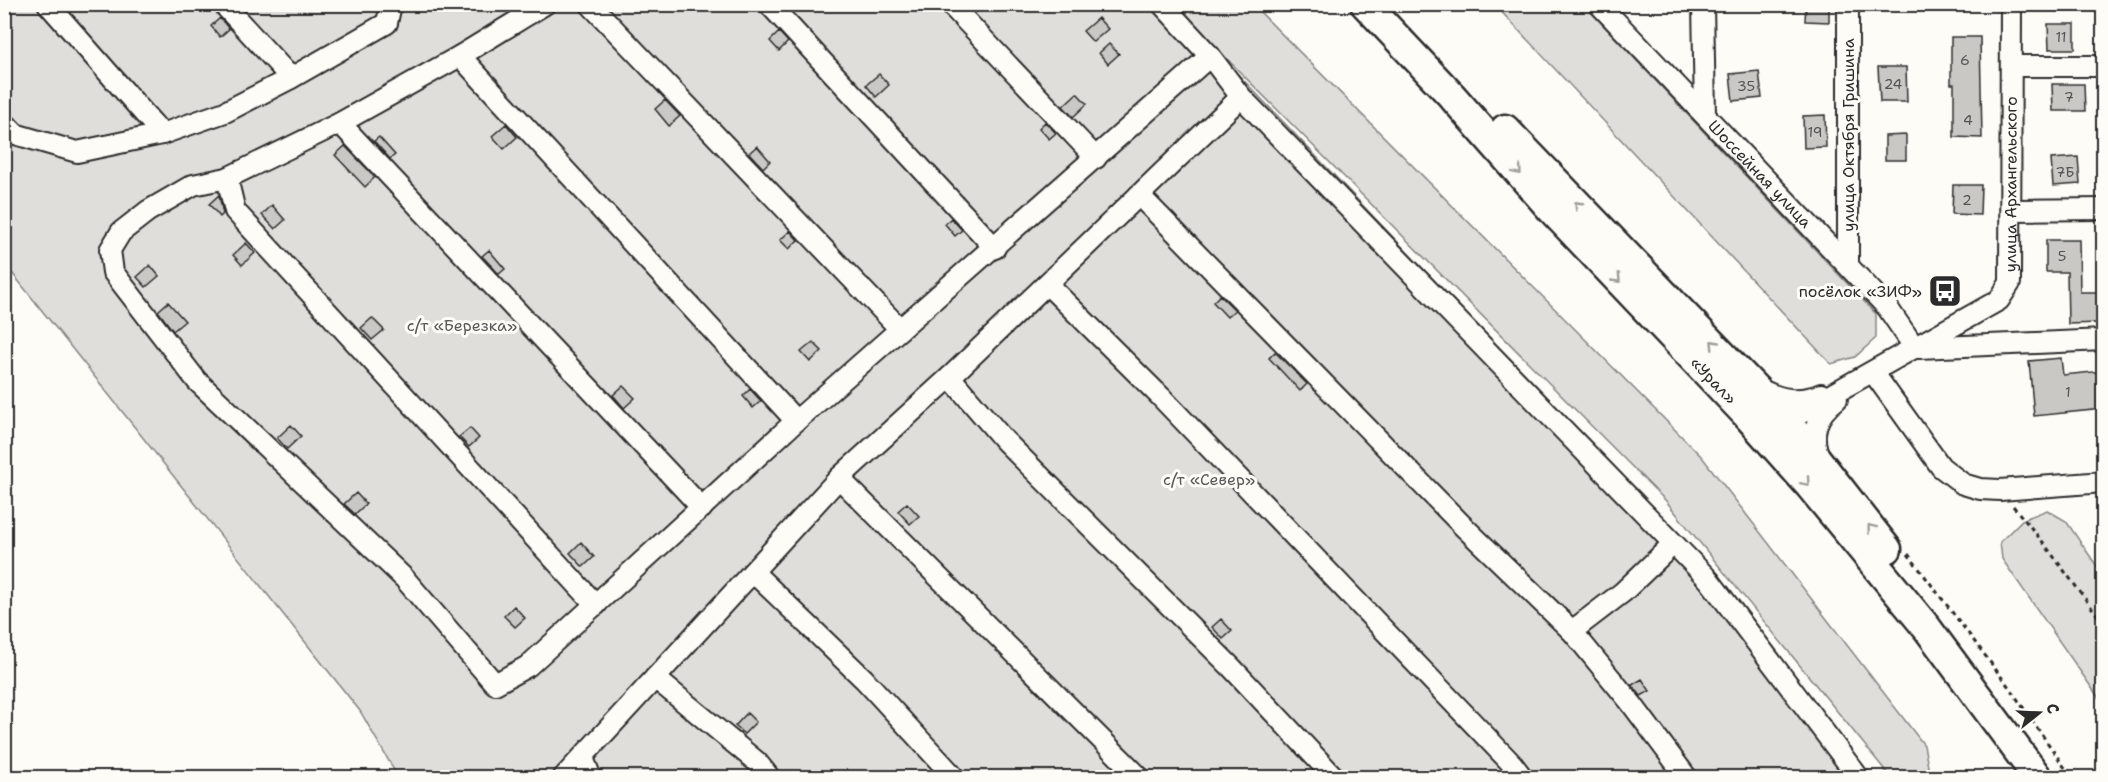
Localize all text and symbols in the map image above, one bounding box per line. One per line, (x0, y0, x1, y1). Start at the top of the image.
house number: 11 (2055, 28, 2067, 46)
street label: улица Октября Гришина (1838, 38, 1859, 232)
house number: 6 (1960, 51, 1970, 69)
house number: 24 (1884, 75, 1903, 93)
house number: 35 (1737, 77, 1755, 95)
house number: 7 (2064, 88, 2074, 106)
street label: улица Архангельского (2000, 96, 2021, 272)
house number: 4 (1963, 111, 1973, 129)
street label: Шоссейная улица (1704, 115, 1817, 232)
house number: 19 (1807, 123, 1823, 141)
house number: 7Б (2055, 163, 2075, 181)
one-way arrow (1510, 164, 1521, 175)
house number: 2 (1962, 191, 1972, 209)
one-way arrow (1574, 201, 1585, 212)
house number: 5 (2058, 247, 2066, 265)
one-way arrow (1610, 272, 1621, 283)
bus stop icon: посёлок «ЗИФ» (1927, 273, 1963, 309)
place label: посёлок «ЗИФ» (1799, 281, 1922, 302)
park label: с/т «Березка» (407, 315, 517, 336)
one-way arrow (1710, 341, 1721, 351)
street label: «Урал» (1686, 352, 1741, 408)
house number: 1 (2065, 383, 2071, 401)
park label: с/т «Север» (1163, 469, 1255, 490)
one-way arrow (1799, 475, 1810, 486)
one-way arrow (1868, 524, 1879, 535)
north arrow (2009, 683, 2069, 743)
text: С (2041, 701, 2064, 717)

